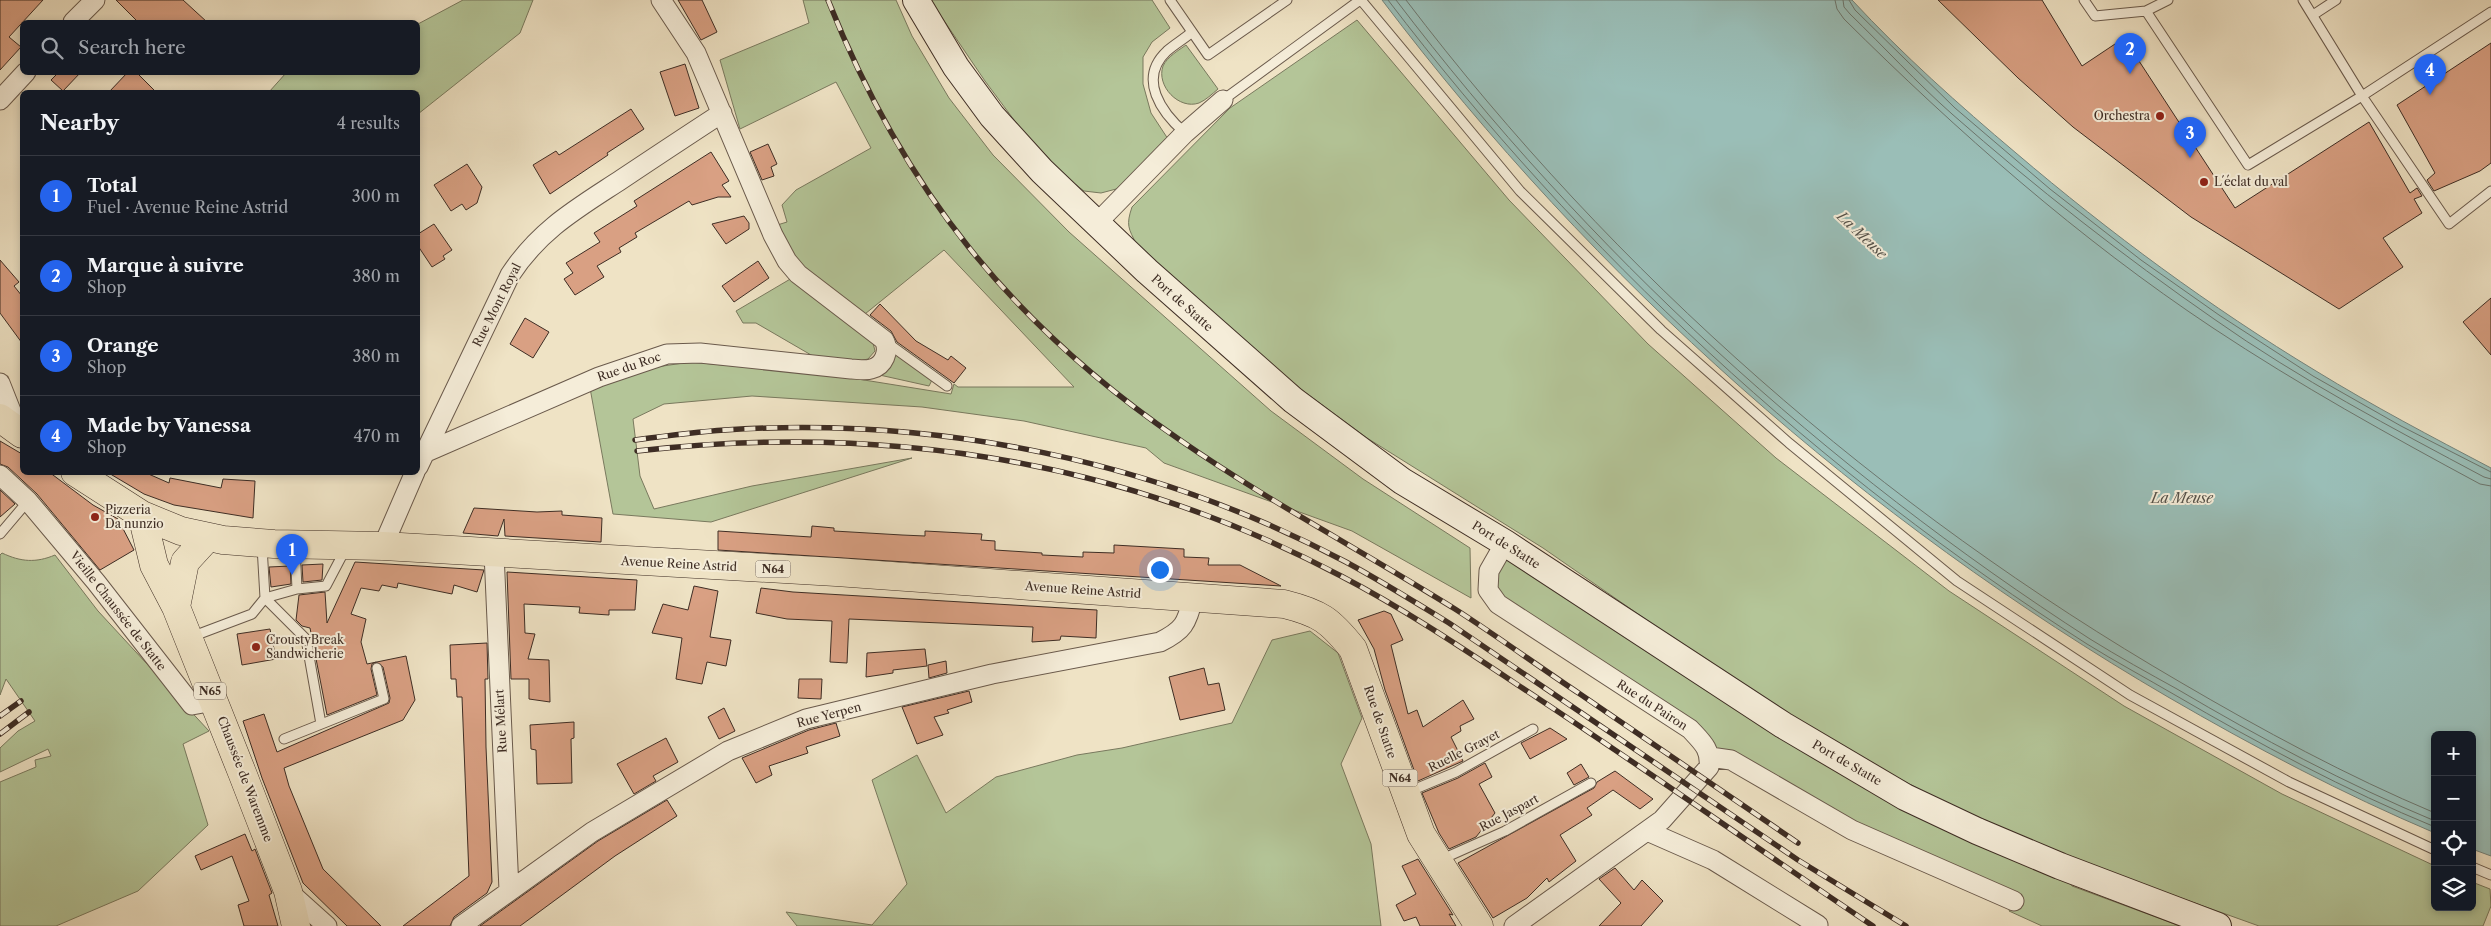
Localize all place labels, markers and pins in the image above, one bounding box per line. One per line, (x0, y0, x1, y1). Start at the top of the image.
pin: 2 (2114, 33, 2146, 74)
pin: 4 (2414, 54, 2446, 95)
place label: Orchestra (2094, 108, 2151, 123)
marker: Orchestra (2154, 110, 2166, 122)
pin: 3 (2174, 117, 2206, 158)
place label: L´éclat du val (2214, 174, 2288, 189)
marker: L´éclat du val (2198, 176, 2210, 188)
place label: Pizzeria Da nunzio (105, 502, 164, 531)
marker: Pizzeria Da nunzio (89, 511, 101, 523)
pin: 1 (276, 534, 308, 575)
place label: CroustyBreak Sandwicherie (266, 632, 345, 661)
marker: CroustyBreak Sandwicherie (250, 641, 262, 653)

